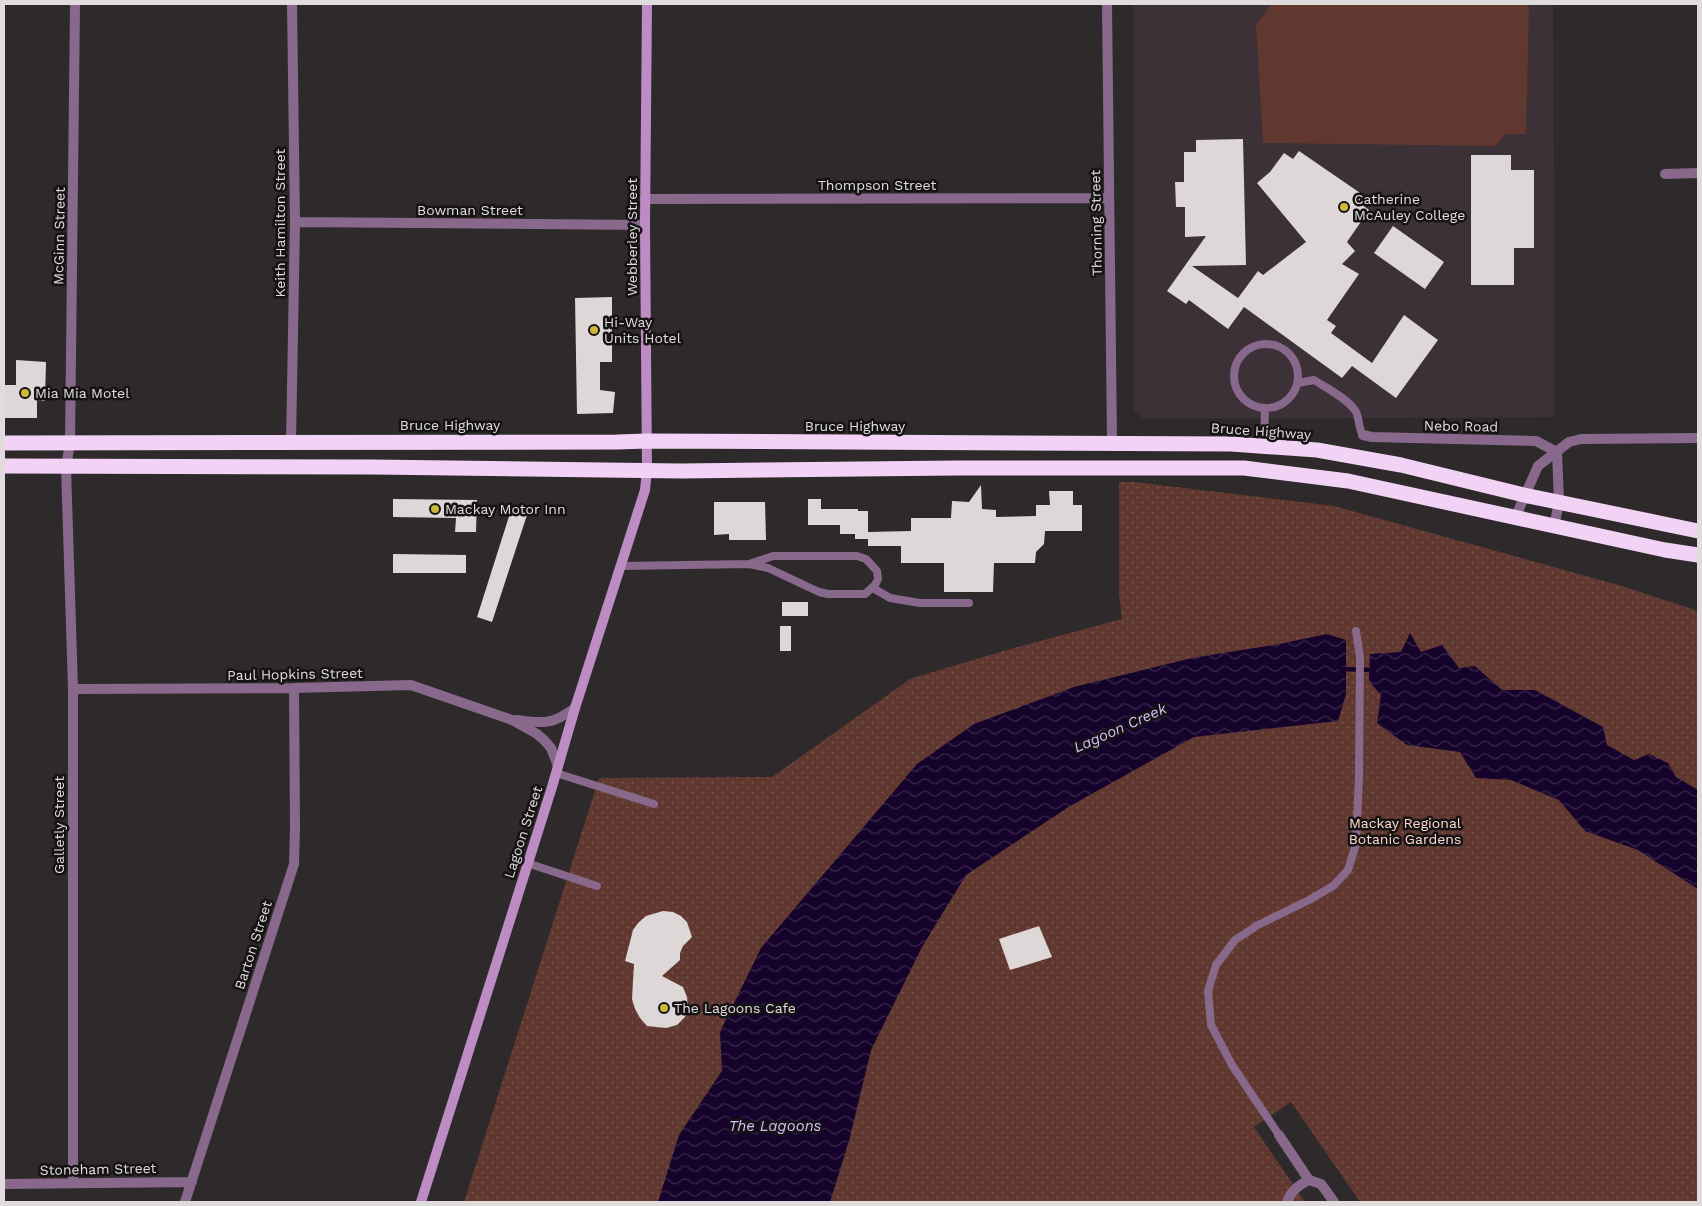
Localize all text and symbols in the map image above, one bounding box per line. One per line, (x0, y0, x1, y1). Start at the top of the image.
street label: Keith Hamilton Street (272, 149, 288, 297)
street label: Thorning Street (1087, 170, 1105, 276)
street label: Thompson Street (818, 177, 936, 193)
street label: Webberley Street (624, 178, 640, 296)
street label: McGinn Street (50, 187, 68, 285)
place label: Catherine McAuley College (1354, 191, 1465, 223)
marker: Catherine McAuley College (1338, 201, 1350, 213)
street label: Bowman Street (417, 202, 523, 218)
place label: Hi-Way Units Hotel (604, 314, 682, 346)
marker: Hi-Way Units Hotel (588, 324, 600, 336)
place label: Mia Mia Motel (35, 385, 130, 401)
marker: Mia Mia Motel (19, 387, 31, 399)
street label: Bruce Highway (400, 417, 501, 433)
street label: Nebo Road (1424, 417, 1498, 435)
street label: Bruce Highway (805, 418, 906, 434)
street label: Bruce Highway (1210, 420, 1312, 443)
place label: Mackay Motor Inn (445, 501, 566, 517)
marker: Mackay Motor Inn (429, 503, 441, 515)
street label: Paul Hopkins Street (227, 665, 363, 683)
water label: Lagoon Creek (1071, 699, 1170, 757)
street label: Galletly Street (51, 776, 67, 874)
street label: Lagoon Street (501, 784, 546, 880)
park label: Mackay Regional Botanic Gardens (1349, 815, 1462, 847)
street label: Barton Street (231, 899, 275, 991)
place label: The Lagoons Cafe (674, 1000, 796, 1016)
marker: The Lagoons Cafe (658, 1002, 670, 1014)
water label: The Lagoons (729, 1117, 822, 1135)
street label: Stoneham Street (39, 1160, 157, 1178)

